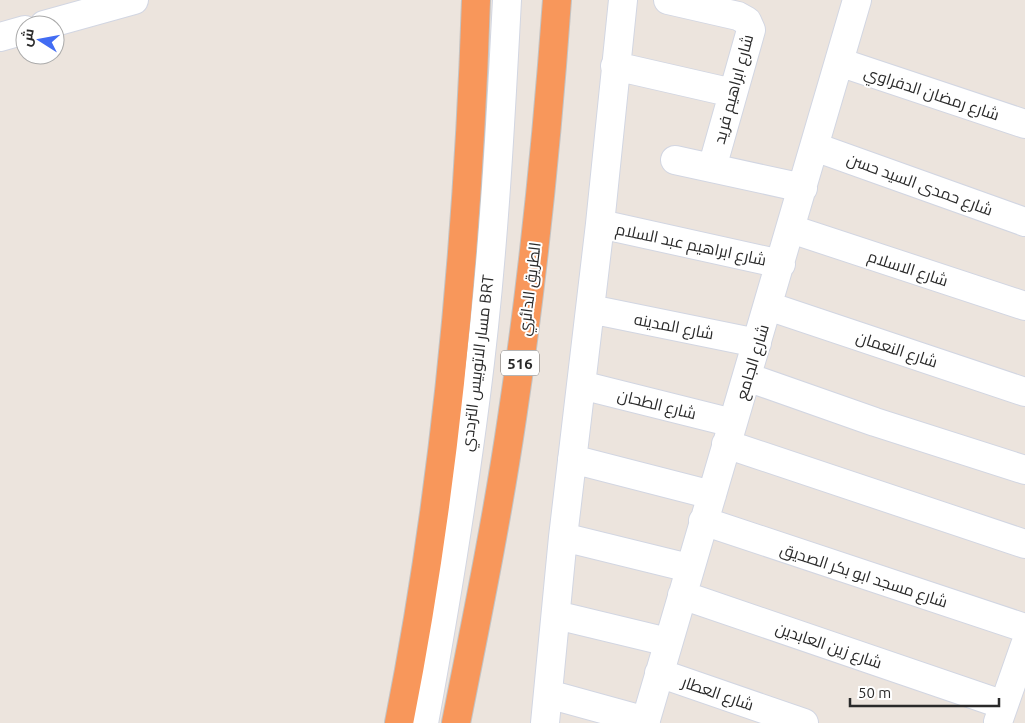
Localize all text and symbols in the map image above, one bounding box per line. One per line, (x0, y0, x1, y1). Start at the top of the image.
north arrow (15, 15, 65, 65)
text: ش (18, 27, 38, 48)
street label: شارع ابراهيم فريد (710, 32, 759, 146)
street label: شارع رمضان الدفراوي (861, 63, 1002, 128)
street label: شارع حمدى السيد حسن (844, 149, 995, 222)
street label: شارع ابراهيم عبد السلام (613, 219, 768, 272)
street label: الطريق الدائري (514, 241, 549, 337)
street label: شارع الاسلام (865, 247, 950, 292)
street label: مسار الاتوبيس الترددي BRT (457, 273, 502, 453)
street label: شارع المدينه (632, 309, 715, 346)
street label: شارع الجامع (732, 322, 775, 403)
street label: شارع النعمان (853, 327, 940, 373)
road number: 516 (501, 350, 539, 376)
street label: شارع الطحان (615, 386, 698, 425)
street label: شارع مسجد ابو بكر الصديق (777, 539, 950, 613)
street label: شارع زين العابدين (773, 618, 884, 674)
street label: شارع العطار (678, 672, 756, 716)
scale bar (850, 676, 999, 708)
text: 50 m (858, 684, 891, 701)

